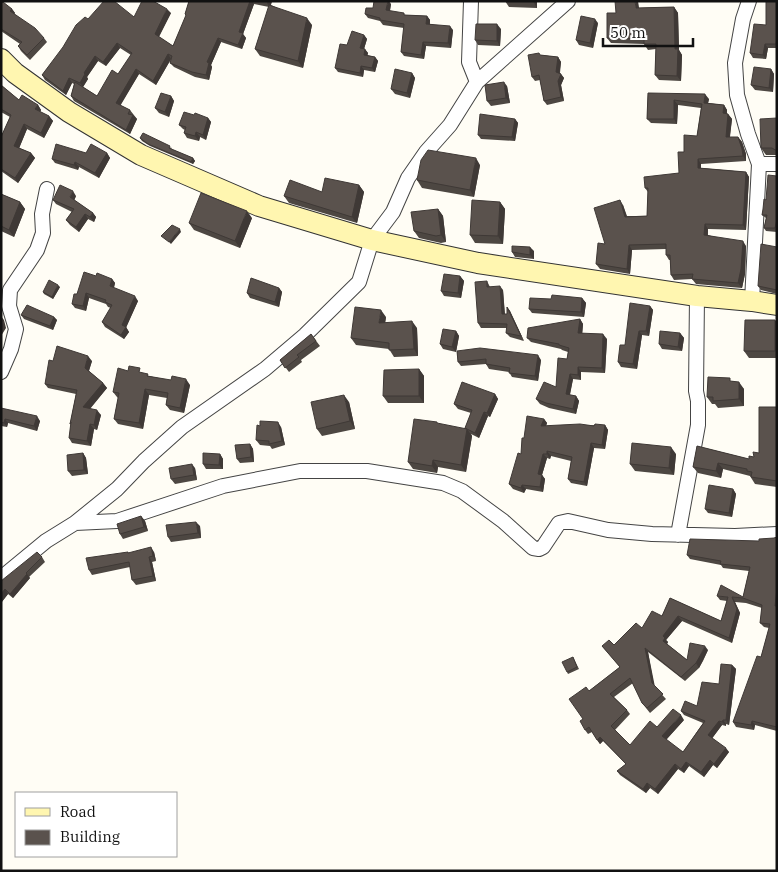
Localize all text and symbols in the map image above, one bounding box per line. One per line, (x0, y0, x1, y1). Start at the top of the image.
scale bar (603, 15, 693, 47)
text: 50 m (610, 23, 646, 42)
legend (15, 792, 178, 857)
text: Road (60, 802, 96, 821)
text: Building (60, 827, 120, 846)

